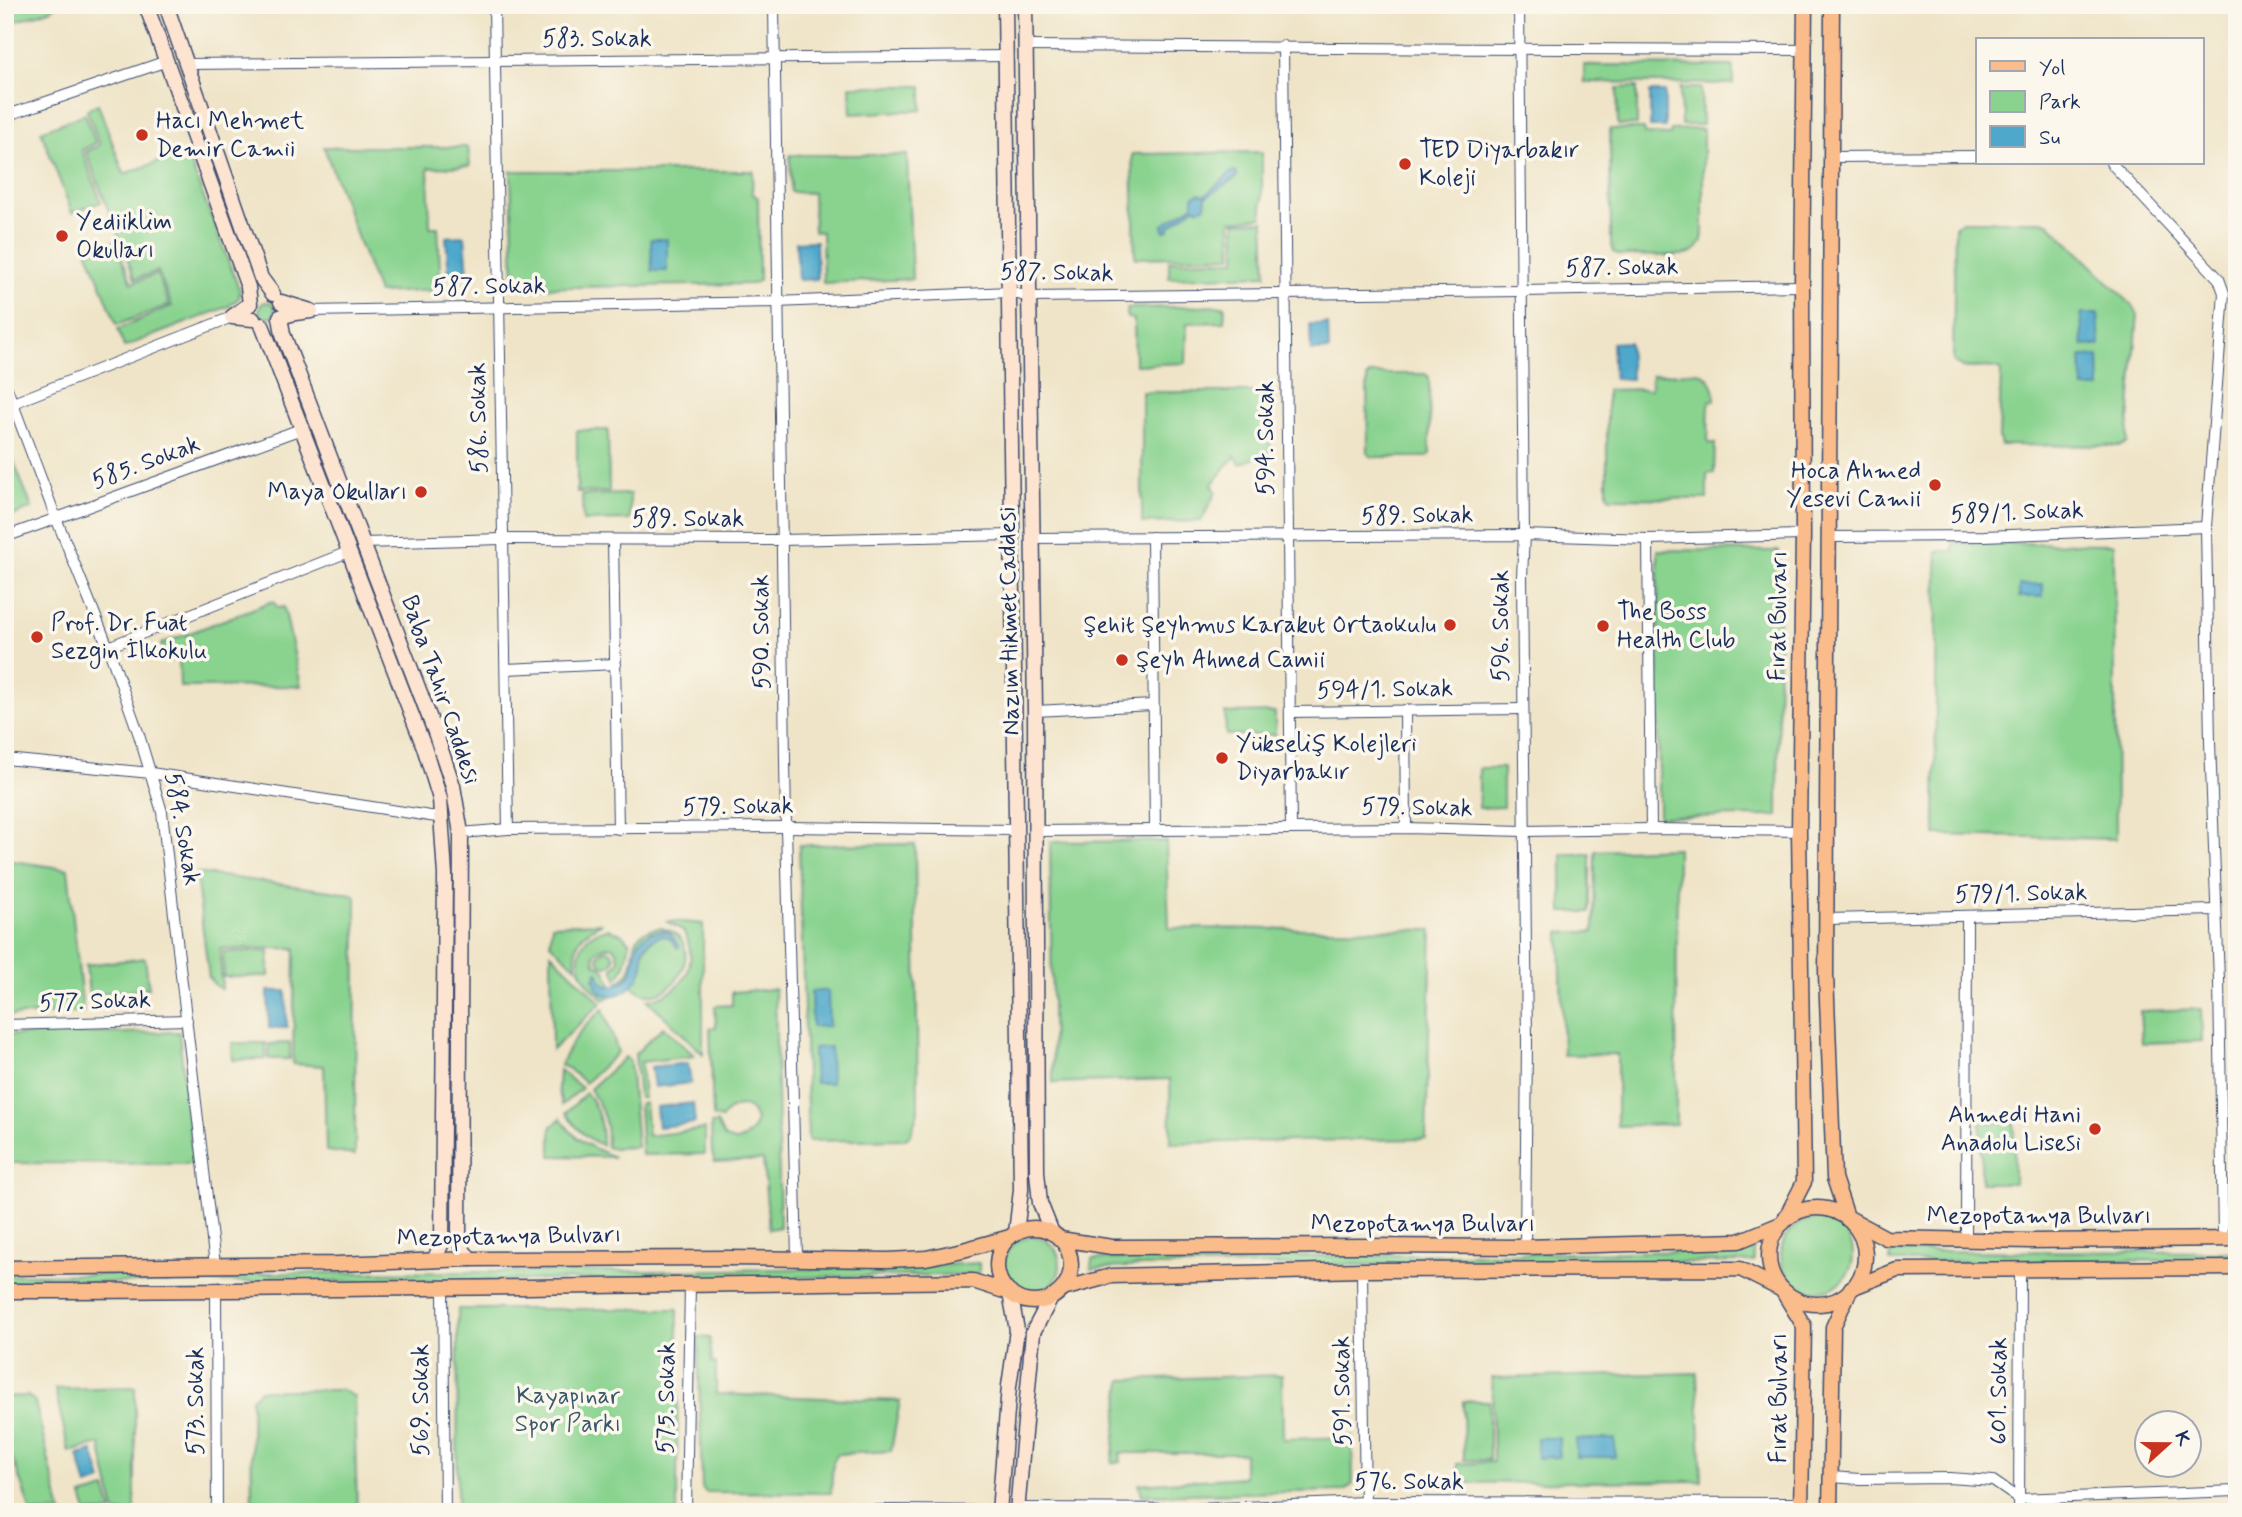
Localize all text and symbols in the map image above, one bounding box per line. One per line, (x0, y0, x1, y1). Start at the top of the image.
street label: 583. Sokak (542, 24, 652, 55)
legend (1976, 38, 2204, 164)
text: Yol (2039, 54, 2065, 82)
text: Park (2039, 88, 2081, 116)
place label: Hacı Mehmet Demir Camii (156, 106, 304, 165)
text: Su (2039, 124, 2060, 152)
marker: Hacı Mehmet Demir Camii (134, 127, 150, 143)
place label: TED Diyarbakır Koleji (1419, 135, 1579, 194)
marker: TED Diyarbakır Koleji (1397, 156, 1413, 172)
place label: Yediiklim Okulları (76, 207, 172, 266)
marker: Yediiklim Okulları (54, 228, 70, 244)
street label: 587. Sokak (1565, 252, 1679, 284)
street label: 587. Sokak (1000, 257, 1114, 289)
street label: 587. Sokak (432, 271, 546, 303)
street label: 586. Sokak (463, 362, 495, 474)
street label: 594. Sokak (1251, 380, 1282, 496)
street label: 585. Sokak (88, 429, 205, 497)
place label: Hoca Ahmed Yesevi Camii (1786, 456, 1921, 515)
place label: Maya Okulları (268, 477, 407, 508)
marker: Hoca Ahmed Yesevi Camii (1927, 477, 1943, 493)
marker: Maya Okulları (413, 484, 429, 500)
street label: 589/1. Sokak (1950, 495, 2084, 531)
street label: 589. Sokak (1361, 500, 1474, 532)
street label: 589. Sokak (632, 504, 744, 535)
street label: Nazım Hikmet Caddesi (993, 506, 1027, 736)
street label: Fırat Bulvarı (1762, 551, 1796, 681)
street label: 596. Sokak (1486, 570, 1517, 682)
street label: 590. Sokak (745, 574, 779, 690)
street label: Baba Tahir Caddesi (393, 591, 487, 789)
place label: The Boss Health Club (1617, 597, 1736, 656)
place label: Prof. Dr. Fuat Sezgin İlkokulu (51, 608, 207, 669)
place label: Şehit Şeyhmus Karakut Ortaokulu (1083, 610, 1436, 641)
marker: Şehit Şeyhmus Karakut Ortaokulu (1442, 617, 1458, 633)
marker: The Boss Health Club (1595, 618, 1611, 634)
marker: Prof. Dr. Fuat Sezgin İlkokulu (29, 629, 45, 645)
place label: Şeyh Ahmed Camii (1136, 645, 1325, 676)
marker: Şeyh Ahmed Camii (1114, 652, 1130, 668)
street label: 594/1. Sokak (1317, 673, 1453, 707)
place label: Yükseliş Kolejleri Diyarbakır (1236, 729, 1417, 788)
marker: Yükseliş Kolejleri Diyarbakır (1214, 750, 1230, 766)
street label: 584. Sokak (157, 770, 207, 888)
street label: 579. Sokak (682, 791, 794, 823)
street label: 579. Sokak (1361, 792, 1473, 824)
street label: 579/1. Sokak (1954, 877, 2088, 911)
street label: 577. Sokak (38, 985, 152, 1019)
place label: Ahmedi Hani Anadolu Lisesi (1941, 1100, 2081, 1159)
marker: Ahmedi Hani Anadolu Lisesi (2087, 1121, 2103, 1137)
street label: Mezopotamya Bulvarı (1927, 1201, 2151, 1232)
street label: Mezopotamya Bulvarı (1311, 1209, 1535, 1240)
street label: Mezopotamya Bulvarı (397, 1220, 621, 1254)
street label: Fırat Bulvarı (1764, 1333, 1795, 1463)
street label: 591. Sokak (1327, 1336, 1359, 1446)
street label: 601. Sokak (1984, 1337, 2015, 1445)
street label: 575. Sokak (651, 1342, 683, 1454)
street label: 569. Sokak (406, 1344, 437, 1456)
street label: 573. Sokak (181, 1347, 212, 1455)
park label: Kayapınar Spor Parkı (515, 1381, 621, 1440)
north arrow (2134, 1408, 2204, 1478)
text: K (2168, 1428, 2197, 1450)
street label: 576. Sokak (1354, 1467, 1464, 1498)

